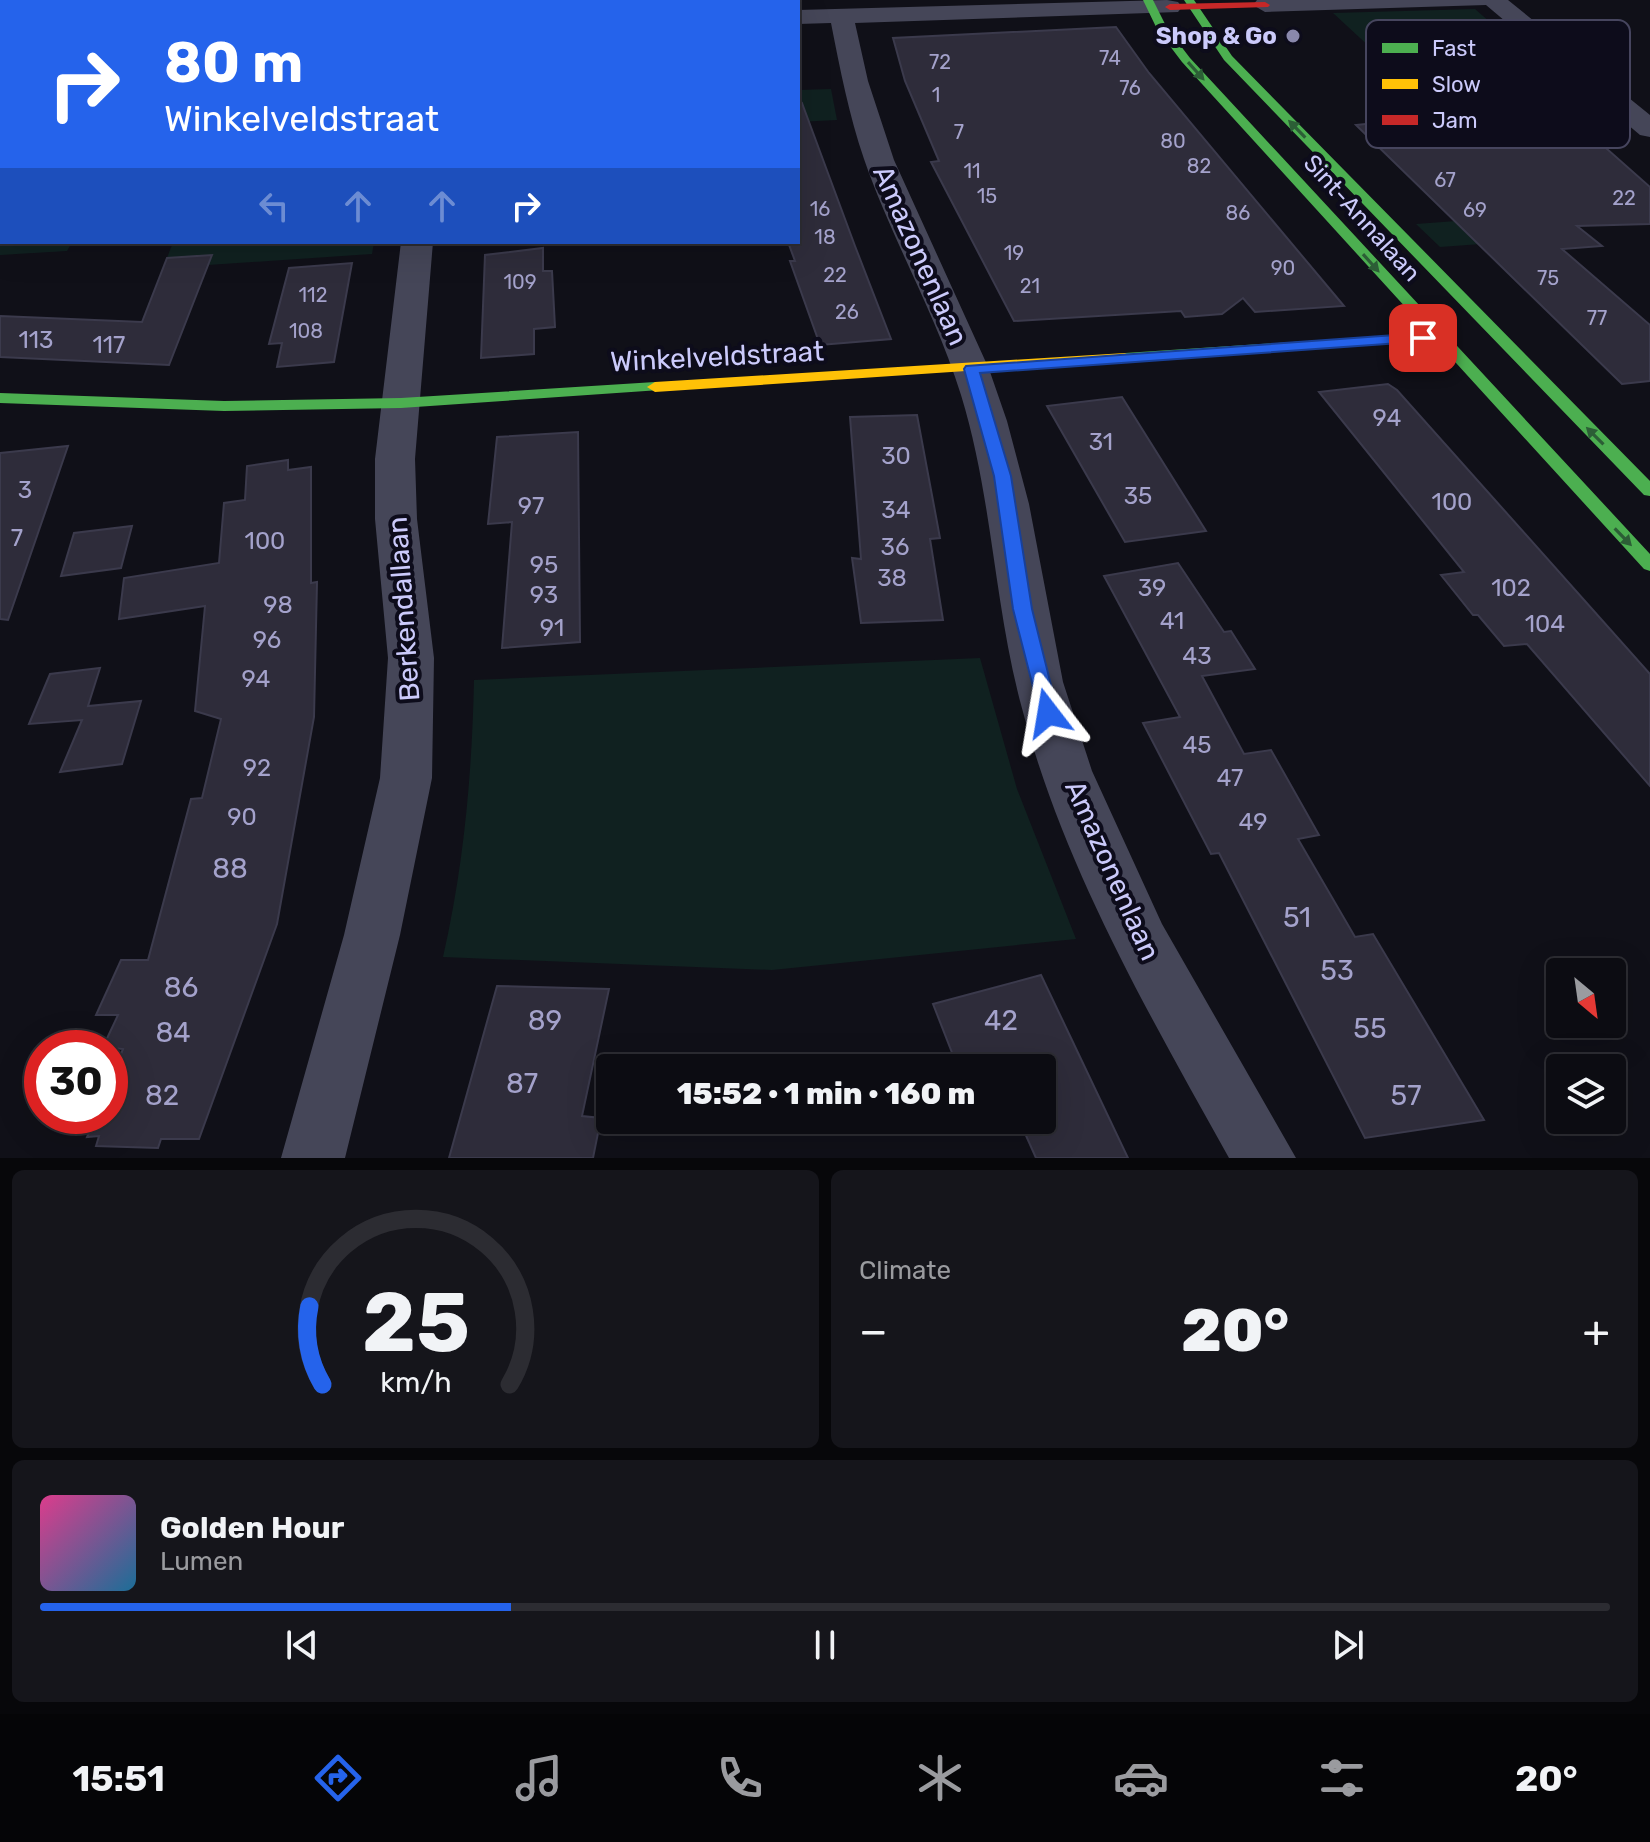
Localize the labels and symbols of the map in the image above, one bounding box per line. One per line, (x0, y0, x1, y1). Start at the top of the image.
legend (1366, 20, 1630, 148)
place label: Shop & Go (1156, 22, 1277, 50)
marker: Shop & Go (1284, 27, 1302, 45)
text: Fast (1432, 35, 1477, 62)
house number: 74 (1099, 46, 1121, 70)
house number: 72 (929, 50, 951, 74)
one-way arrow (1187, 61, 1205, 80)
text: Slow (1432, 71, 1481, 98)
house number: 76 (1119, 76, 1141, 100)
house number: 1 (932, 83, 940, 107)
text: Jam (1432, 107, 1478, 134)
house number: 7 (954, 120, 964, 144)
one-way arrow (1288, 120, 1307, 139)
house number: 80 (1160, 129, 1186, 153)
street label: Sint-Annalaan (1298, 149, 1426, 287)
house number: 82 (1187, 154, 1211, 178)
house number: 11 (963, 159, 981, 183)
street label: Amazonenlaan (866, 160, 975, 350)
house number: 67 (1434, 168, 1456, 192)
house number: 15 (977, 184, 997, 208)
house number: 22 (1612, 186, 1636, 210)
house number: 16 (810, 197, 830, 221)
house number: 69 (1463, 198, 1487, 222)
house number: 86 (1226, 201, 1250, 225)
house number: 18 (814, 225, 836, 249)
house number: 19 (1004, 241, 1024, 265)
one-way arrow (1362, 253, 1379, 273)
house number: 90 (1271, 256, 1295, 280)
house number: 22 (823, 263, 847, 287)
house number: 75 (1537, 266, 1559, 290)
house number: 109 (503, 270, 537, 294)
house number: 21 (1020, 274, 1040, 298)
house number: 112 (299, 283, 327, 307)
house number: 26 (835, 300, 859, 324)
pin (1389, 304, 1457, 372)
house number: 77 (1587, 306, 1607, 330)
house number: 108 (289, 319, 323, 343)
house number: 113 (19, 326, 53, 354)
house number: 117 (93, 331, 125, 359)
street label: Winkelveldstraat (609, 334, 825, 379)
house number: 94 (1373, 404, 1401, 432)
one-way arrow (1586, 427, 1604, 446)
house number: 31 (1089, 428, 1113, 456)
house number: 30 (881, 442, 911, 470)
house number: 3 (18, 476, 32, 504)
house number: 35 (1124, 482, 1152, 510)
house number: 100 (1432, 488, 1472, 516)
house number: 97 (518, 492, 544, 520)
house number: 34 (881, 496, 911, 524)
street label: Berkendallaan (381, 516, 426, 702)
house number: 7 (11, 524, 23, 552)
house number: 100 (245, 527, 285, 555)
one-way arrow (1614, 527, 1632, 546)
house number: 36 (881, 533, 909, 561)
house number: 95 (530, 551, 558, 579)
house number: 38 (877, 564, 907, 592)
house number: 39 (1138, 574, 1166, 602)
house number: 102 (1491, 574, 1531, 602)
house number: 93 (530, 581, 558, 609)
house number: 98 (263, 591, 293, 619)
house number: 41 (1160, 607, 1184, 635)
house number: 104 (1525, 610, 1565, 638)
house number: 91 (540, 614, 564, 642)
house number: 96 (253, 626, 281, 654)
house number: 43 (1182, 642, 1212, 670)
house number: 94 (242, 665, 270, 693)
position arrow (1006, 671, 1090, 755)
house number: 45 (1182, 731, 1212, 759)
house number: 92 (243, 754, 271, 782)
house number: 47 (1217, 764, 1243, 792)
street label: Amazonenlaan (1058, 775, 1167, 965)
house number: 90 (227, 803, 257, 831)
house number: 49 (1239, 808, 1267, 836)
house number: 88 (212, 852, 248, 885)
house number: 51 (1283, 901, 1311, 934)
house number: 53 (1320, 954, 1354, 987)
north arrow (1546, 958, 1626, 1038)
house number: 86 (164, 971, 198, 1004)
house number: 89 (528, 1004, 562, 1037)
house number: 42 (984, 1004, 1018, 1037)
house number: 55 (1353, 1012, 1387, 1045)
house number: 84 (155, 1016, 191, 1049)
speed limit sign: 30 (24, 1030, 128, 1134)
house number: 87 (506, 1067, 538, 1100)
house number: 82 (145, 1079, 179, 1112)
house number: 57 (1391, 1079, 1422, 1112)

